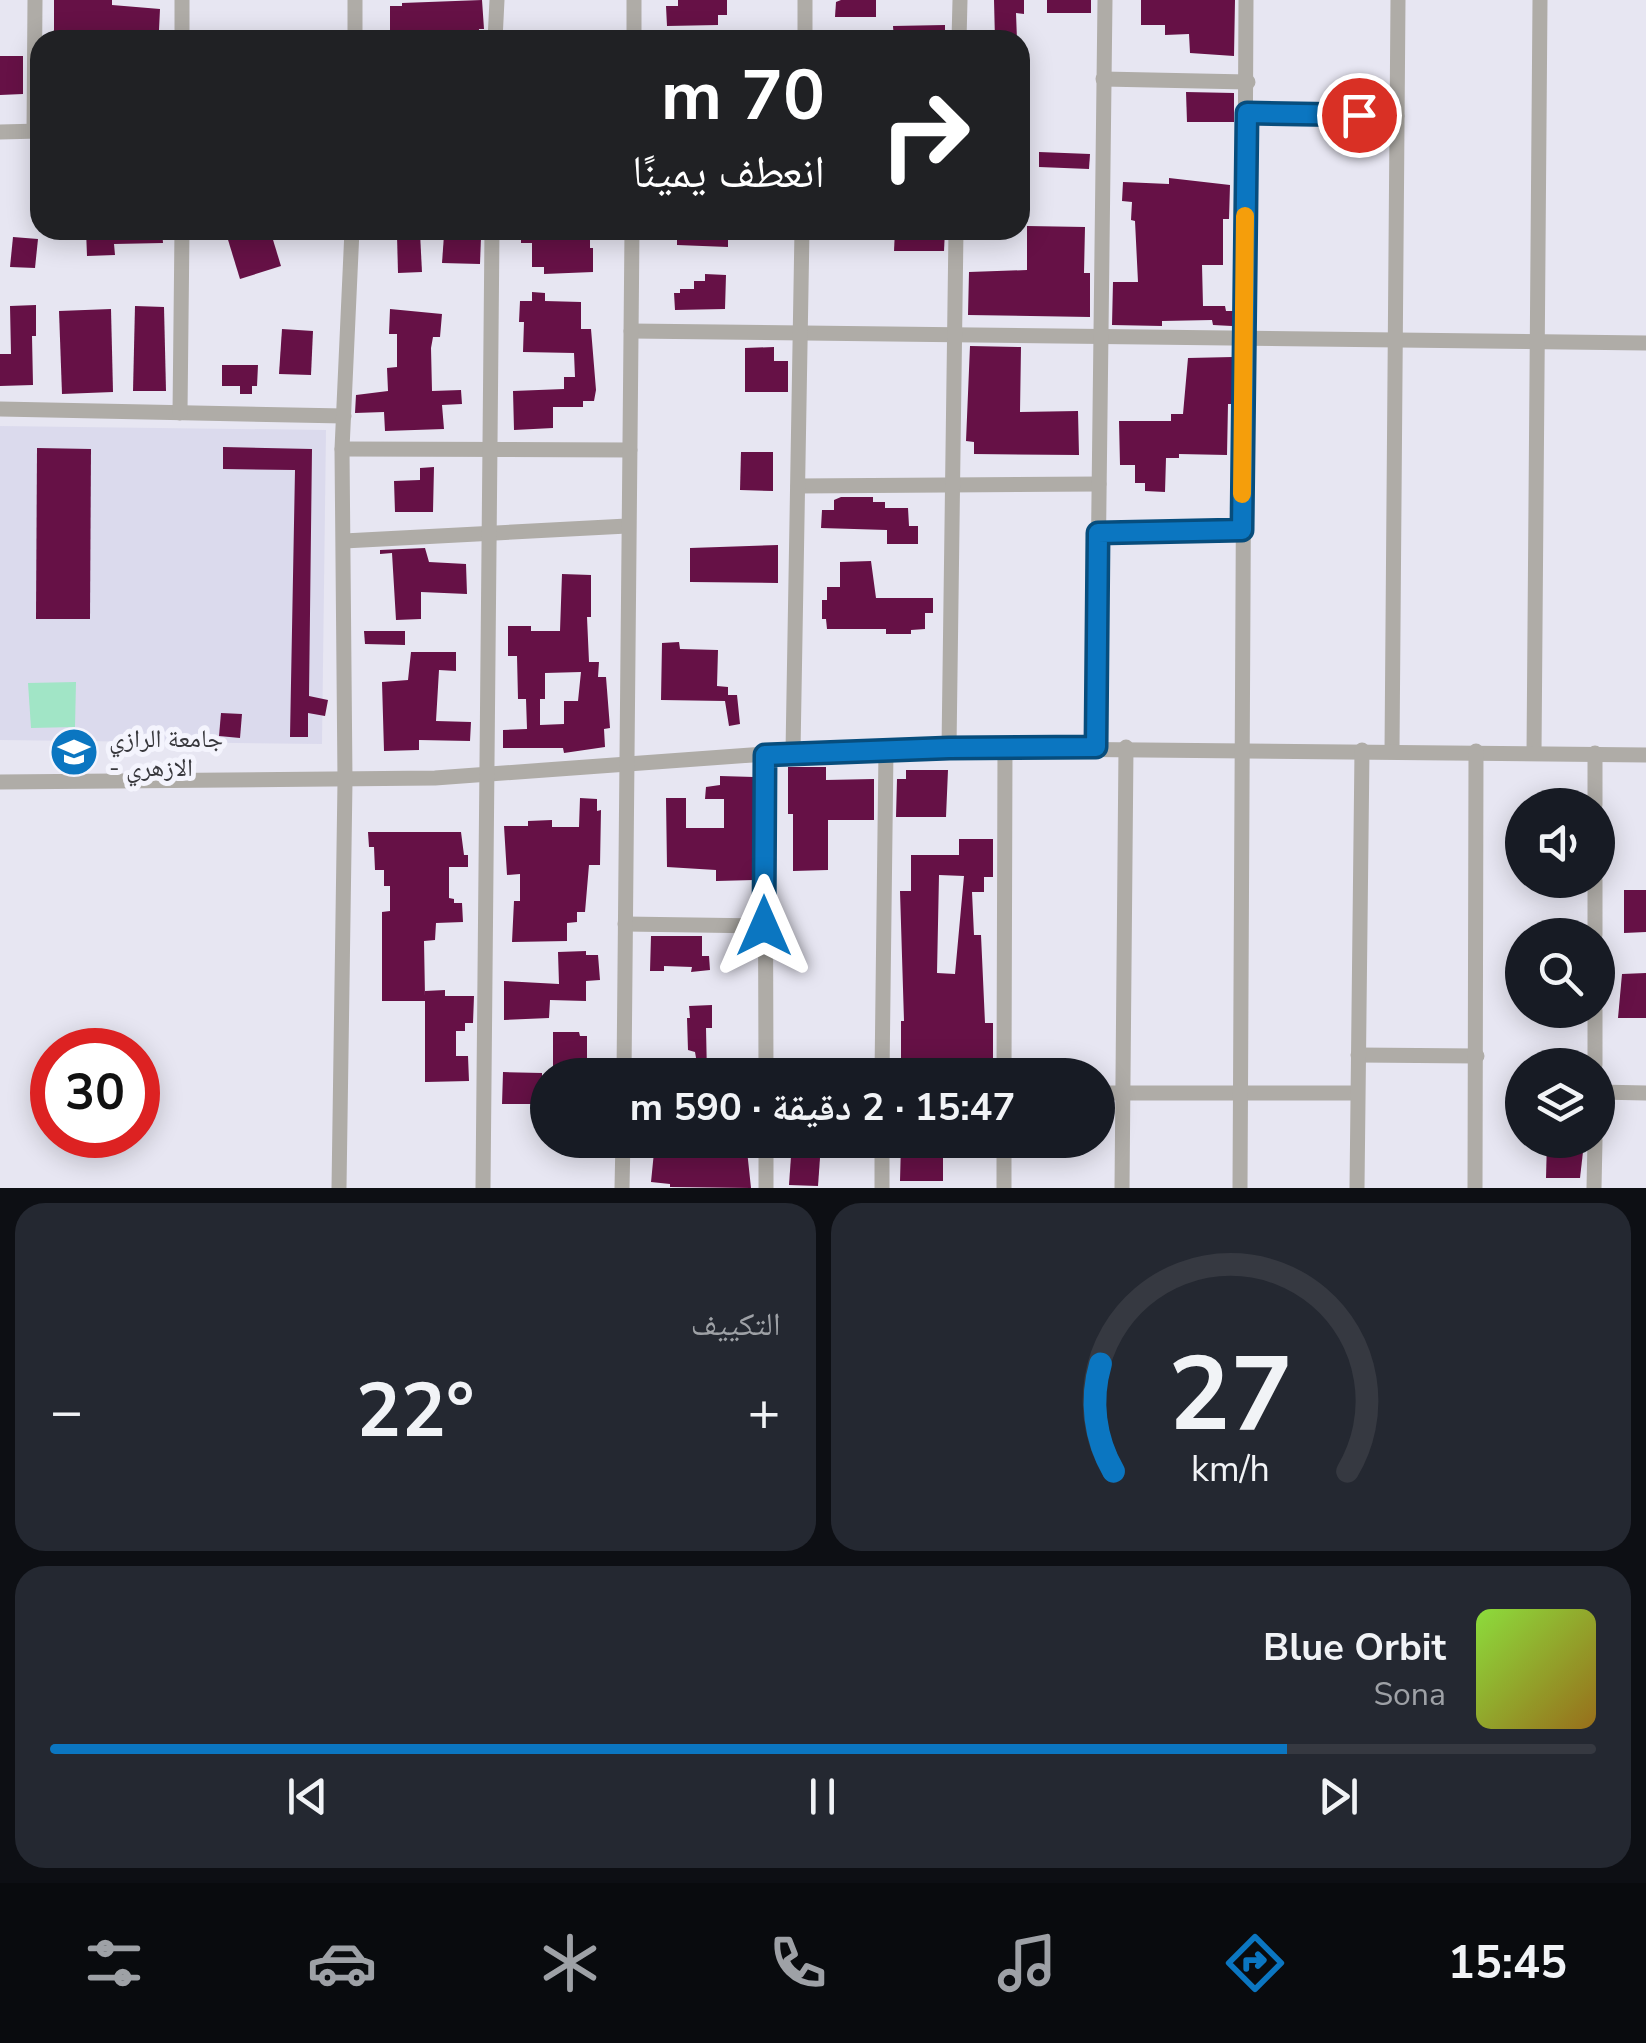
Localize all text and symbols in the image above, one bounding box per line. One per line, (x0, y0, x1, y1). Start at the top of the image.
text: 70 m (661, 48, 825, 144)
icon: right (860, 70, 990, 200)
pin (1317, 73, 1402, 158)
icon: arrive (1332, 88, 1387, 143)
text: انعطف يمينًا (632, 142, 825, 203)
place label: جامعة الرازي - الازهري (109, 722, 223, 787)
school or university icon: جامعة الرازي - الازهري (48, 726, 100, 778)
map controls (1505, 788, 1615, 1158)
button: sound (1505, 788, 1615, 898)
position arrow (712, 874, 816, 978)
button: search (1505, 918, 1615, 1028)
speed limit sign: 30 (30, 1028, 160, 1158)
button: layers (1505, 1048, 1615, 1158)
text: 15:47 · 2 دقيقة · 590 m (630, 1082, 1015, 1133)
text: التكييف (691, 1303, 781, 1346)
text: 27 (1168, 1324, 1293, 1466)
text: 22° (356, 1360, 474, 1462)
text: − (50, 1374, 83, 1449)
text: + (747, 1374, 781, 1449)
text: km/h (1191, 1445, 1270, 1494)
text: Blue Orbit (1263, 1622, 1446, 1673)
text: Sona (1373, 1673, 1446, 1716)
icon: previous (280, 1769, 335, 1824)
icon: pause (795, 1769, 850, 1824)
icon: next (1311, 1769, 1366, 1824)
icon: filters (79, 1928, 149, 1998)
icon: car (307, 1928, 377, 1998)
icon: climate (535, 1928, 605, 1998)
icon: phone (763, 1928, 833, 1998)
icon: music (992, 1928, 1062, 1998)
icon: directions (1220, 1928, 1290, 1998)
text: 15:45 (1448, 1933, 1567, 1994)

